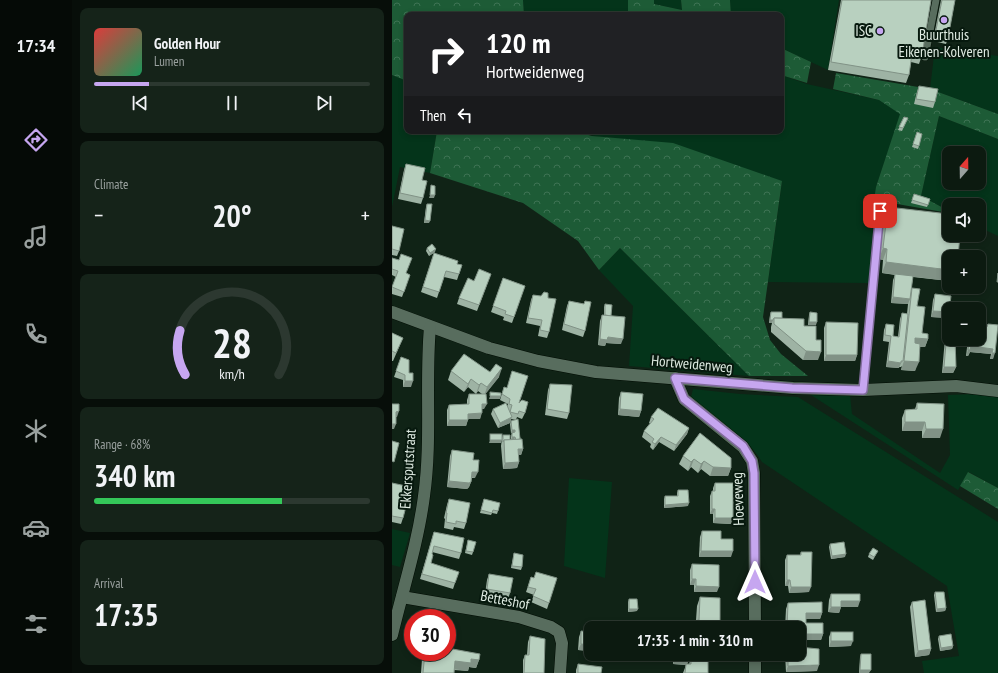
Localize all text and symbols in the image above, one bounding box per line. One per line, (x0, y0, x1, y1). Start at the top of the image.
marker: Buurthuis Eikenen-Kolveren (939, 15, 949, 25)
place label: ISC (855, 21, 872, 40)
text: 120 m (486, 24, 550, 61)
place label: Buurthuis Eikenen-Kolveren (899, 25, 989, 61)
marker: ISC (875, 26, 885, 36)
icon: right (420, 28, 472, 80)
text: 17:34 (17, 34, 55, 57)
text: Golden Hour (154, 34, 221, 53)
text: Lumen (154, 53, 184, 70)
text: Hortweidenweg (486, 60, 584, 83)
icon: previous (129, 92, 151, 114)
icon: pause (221, 92, 243, 114)
icon: next (313, 92, 335, 114)
icon: left (454, 104, 476, 126)
text: Then (420, 106, 446, 125)
icon: directions (22, 126, 50, 154)
north arrow (942, 146, 986, 190)
map controls (942, 146, 986, 346)
text: Climate (94, 176, 128, 193)
pin (863, 194, 897, 228)
text: 20° (212, 196, 252, 235)
button: sound (942, 198, 986, 242)
icon: arrive (869, 200, 891, 222)
text: − (94, 201, 103, 229)
text: + (361, 201, 370, 229)
icon: music (22, 223, 50, 251)
button: + (942, 250, 986, 294)
button: − (942, 302, 986, 346)
text: 28 (212, 315, 252, 368)
icon: phone (22, 320, 50, 348)
street label: Hortweidenweg (650, 350, 734, 377)
text: km/h (219, 363, 245, 382)
icon: climate (22, 417, 50, 445)
street label: Ekkersputstraat (395, 428, 420, 509)
text: Range · 68% (94, 436, 150, 453)
text: 340 km (94, 456, 175, 495)
street label: Hoeveweg (727, 472, 748, 526)
icon: car (22, 514, 50, 542)
position arrow (734, 561, 776, 603)
text: Arrival (94, 575, 123, 592)
street label: Betteshof (479, 585, 532, 614)
text: 17:35 (94, 595, 159, 634)
speed limit sign: 30 (404, 609, 456, 661)
icon: filters (22, 610, 50, 638)
text: 17:35 · 1 min · 310 m (637, 631, 753, 650)

